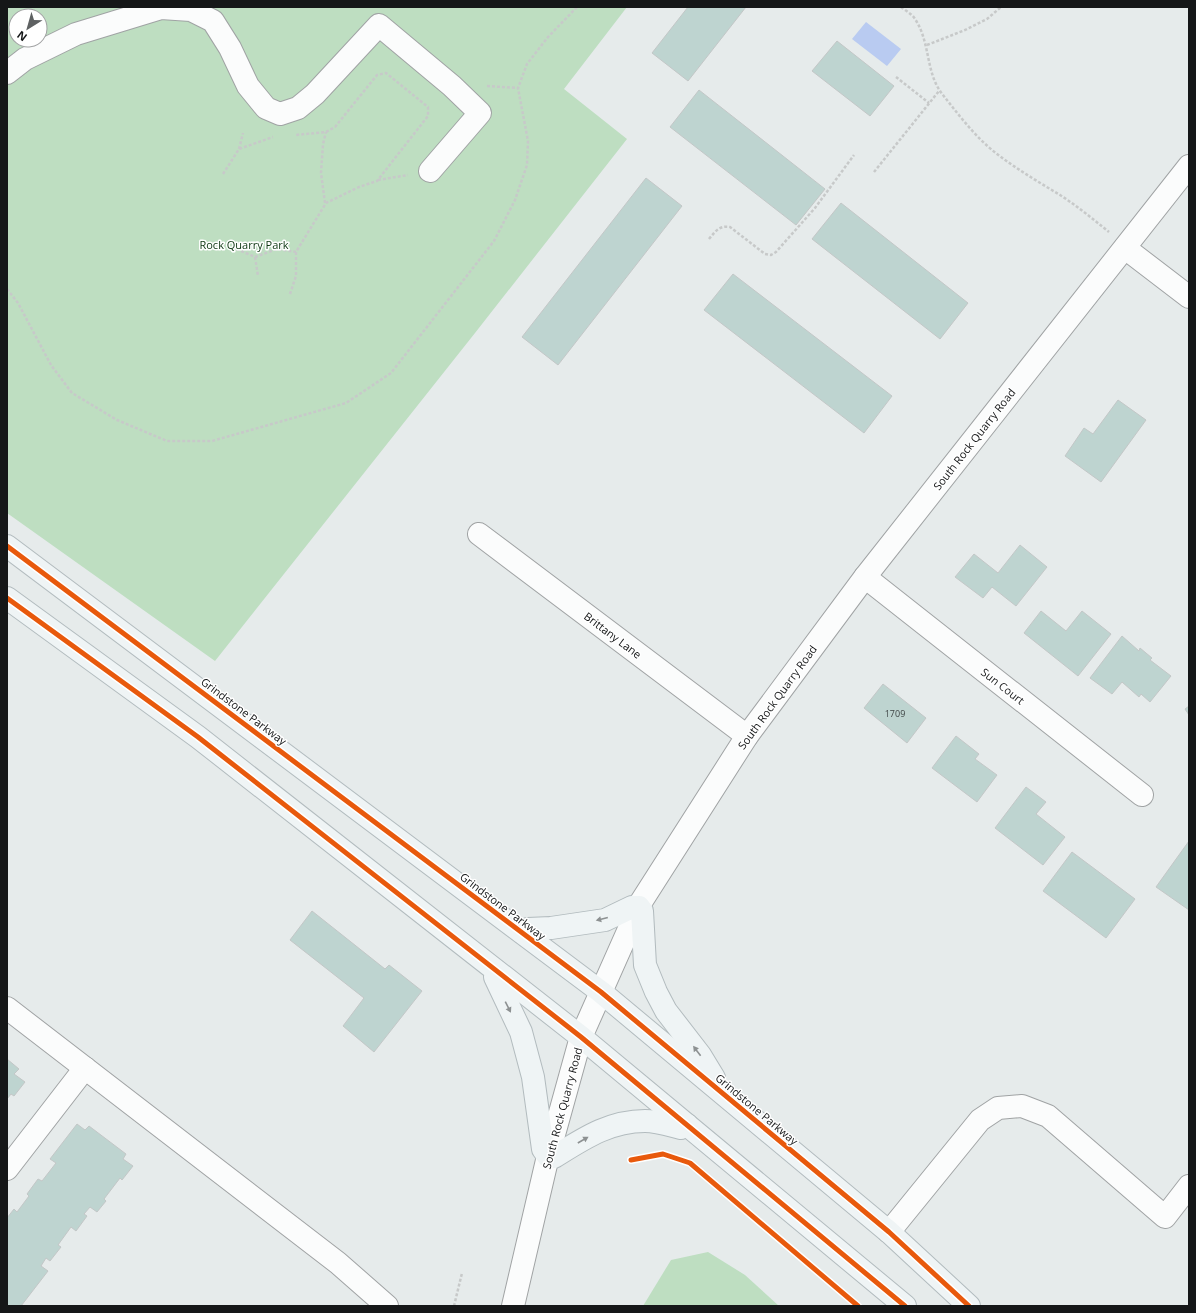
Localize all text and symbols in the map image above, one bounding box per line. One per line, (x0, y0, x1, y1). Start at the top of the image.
north arrow (8, 8, 48, 48)
text: N (14, 28, 30, 45)
park label: Rock Quarry Park (199, 237, 289, 252)
street label: South Rock Quarry Road (930, 385, 1018, 493)
street label: Brittany Lane (581, 608, 645, 662)
street label: South Rock Quarry Road (734, 642, 820, 752)
street label: Sun Court (978, 664, 1028, 708)
street label: Grindstone Parkway (198, 674, 290, 748)
house number: 1709 (885, 707, 905, 720)
street label: Grindstone Parkway (457, 869, 549, 943)
one-way arrow (596, 917, 609, 923)
one-way arrow (505, 1001, 511, 1013)
street label: South Rock Quarry Road (539, 1046, 585, 1170)
one-way arrow (693, 1046, 701, 1056)
street label: Grindstone Parkway (713, 1070, 802, 1148)
one-way arrow (577, 1136, 589, 1143)

